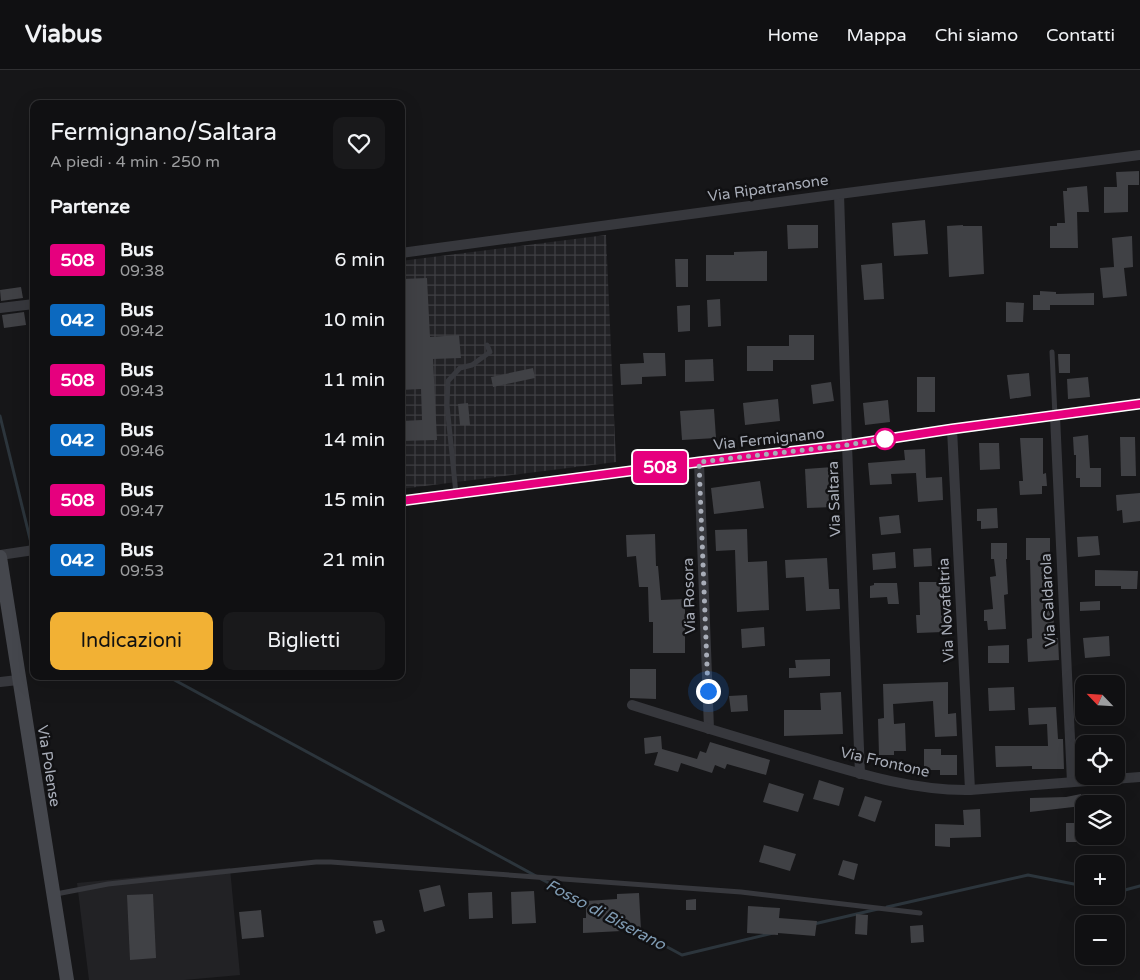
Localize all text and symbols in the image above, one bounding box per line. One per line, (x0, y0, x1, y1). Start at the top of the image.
text: Viabus (25, 20, 102, 49)
text: Home (767, 24, 818, 46)
text: Mappa (846, 24, 907, 46)
text: Chi siamo (935, 24, 1018, 46)
text: Contatti (1046, 24, 1115, 46)
button: heart (333, 117, 385, 169)
text: Fermignano/Saltara (50, 118, 277, 147)
text: A piedi · 4 min · 250 m (50, 152, 220, 172)
street label: Via Ripatransone (707, 171, 829, 205)
text: Partenze (50, 196, 130, 218)
text: Bus (120, 239, 154, 261)
text: 508 (61, 249, 94, 271)
text: 6 min (334, 249, 385, 271)
text: 09:38 (120, 261, 164, 281)
text: Bus (120, 299, 154, 321)
text: 042 (61, 309, 94, 331)
text: 10 min (322, 309, 385, 331)
text: 09:42 (120, 321, 164, 341)
text: Bus (120, 359, 154, 381)
text: 508 (61, 369, 94, 391)
text: 11 min (322, 369, 385, 391)
text: 09:43 (120, 381, 164, 401)
text: Bus (120, 419, 154, 441)
street label: Via Fermignano (712, 424, 826, 454)
unlabelled marker (874, 428, 896, 450)
text: 042 (61, 429, 94, 451)
text: 14 min (322, 429, 385, 451)
text: 09:46 (120, 441, 164, 461)
line badge: 508 (631, 451, 689, 483)
text: 508 (643, 456, 677, 478)
street label: Via Saltara (824, 461, 844, 537)
text: Bus (120, 479, 154, 501)
text: 508 (61, 489, 94, 511)
text: 15 min (322, 489, 385, 511)
text: 09:47 (120, 501, 164, 521)
text: Bus (120, 539, 154, 561)
text: 042 (61, 549, 94, 571)
text: 21 min (322, 549, 385, 571)
street label: Via Caldarola (1037, 553, 1059, 647)
street label: Via Rosora (679, 557, 699, 635)
street label: Via Novafeltria (934, 557, 958, 663)
text: 09:53 (120, 561, 164, 581)
button: Indicazioni (50, 612, 213, 670)
button: Biglietti (223, 612, 385, 670)
north arrow (1075, 675, 1125, 725)
map controls (1075, 675, 1125, 965)
your location (696, 679, 721, 704)
street label: Via Polense (34, 724, 64, 808)
button: locate (1075, 735, 1125, 785)
street label: Via Frontone (839, 743, 931, 781)
button: layers (1075, 795, 1125, 845)
button: + (1075, 855, 1125, 905)
water label: Fosso di Biserano (542, 875, 670, 955)
button: − (1075, 915, 1125, 965)

